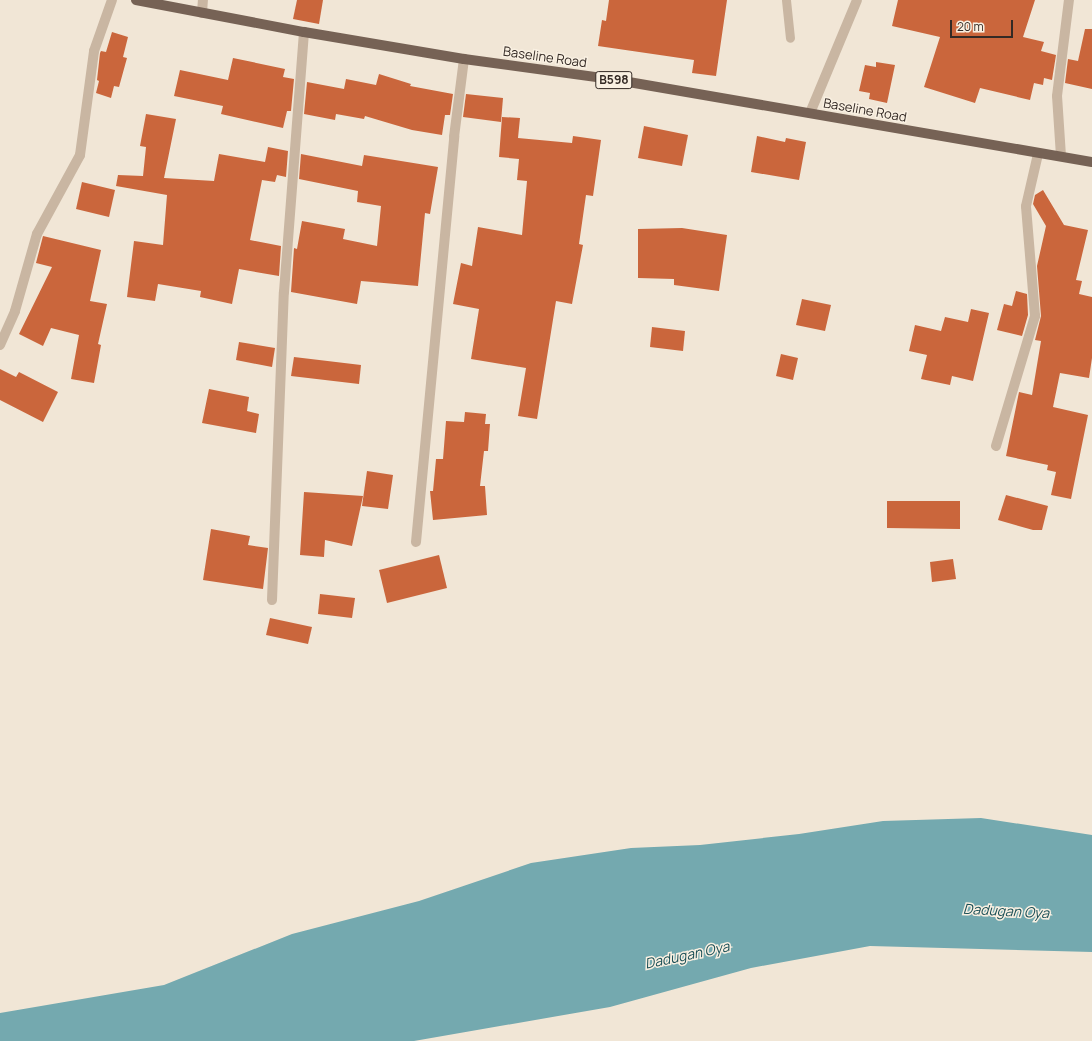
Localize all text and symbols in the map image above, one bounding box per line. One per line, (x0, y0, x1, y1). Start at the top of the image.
scale bar (952, 12, 1015, 38)
text: 20 m (957, 18, 984, 35)
street label: Baseline Road (502, 43, 588, 71)
road number: B598 (595, 70, 633, 90)
street label: Baseline Road (822, 95, 908, 125)
water label: Dadugan Oya (963, 900, 1049, 922)
water label: Dadugan Oya (643, 938, 731, 972)

